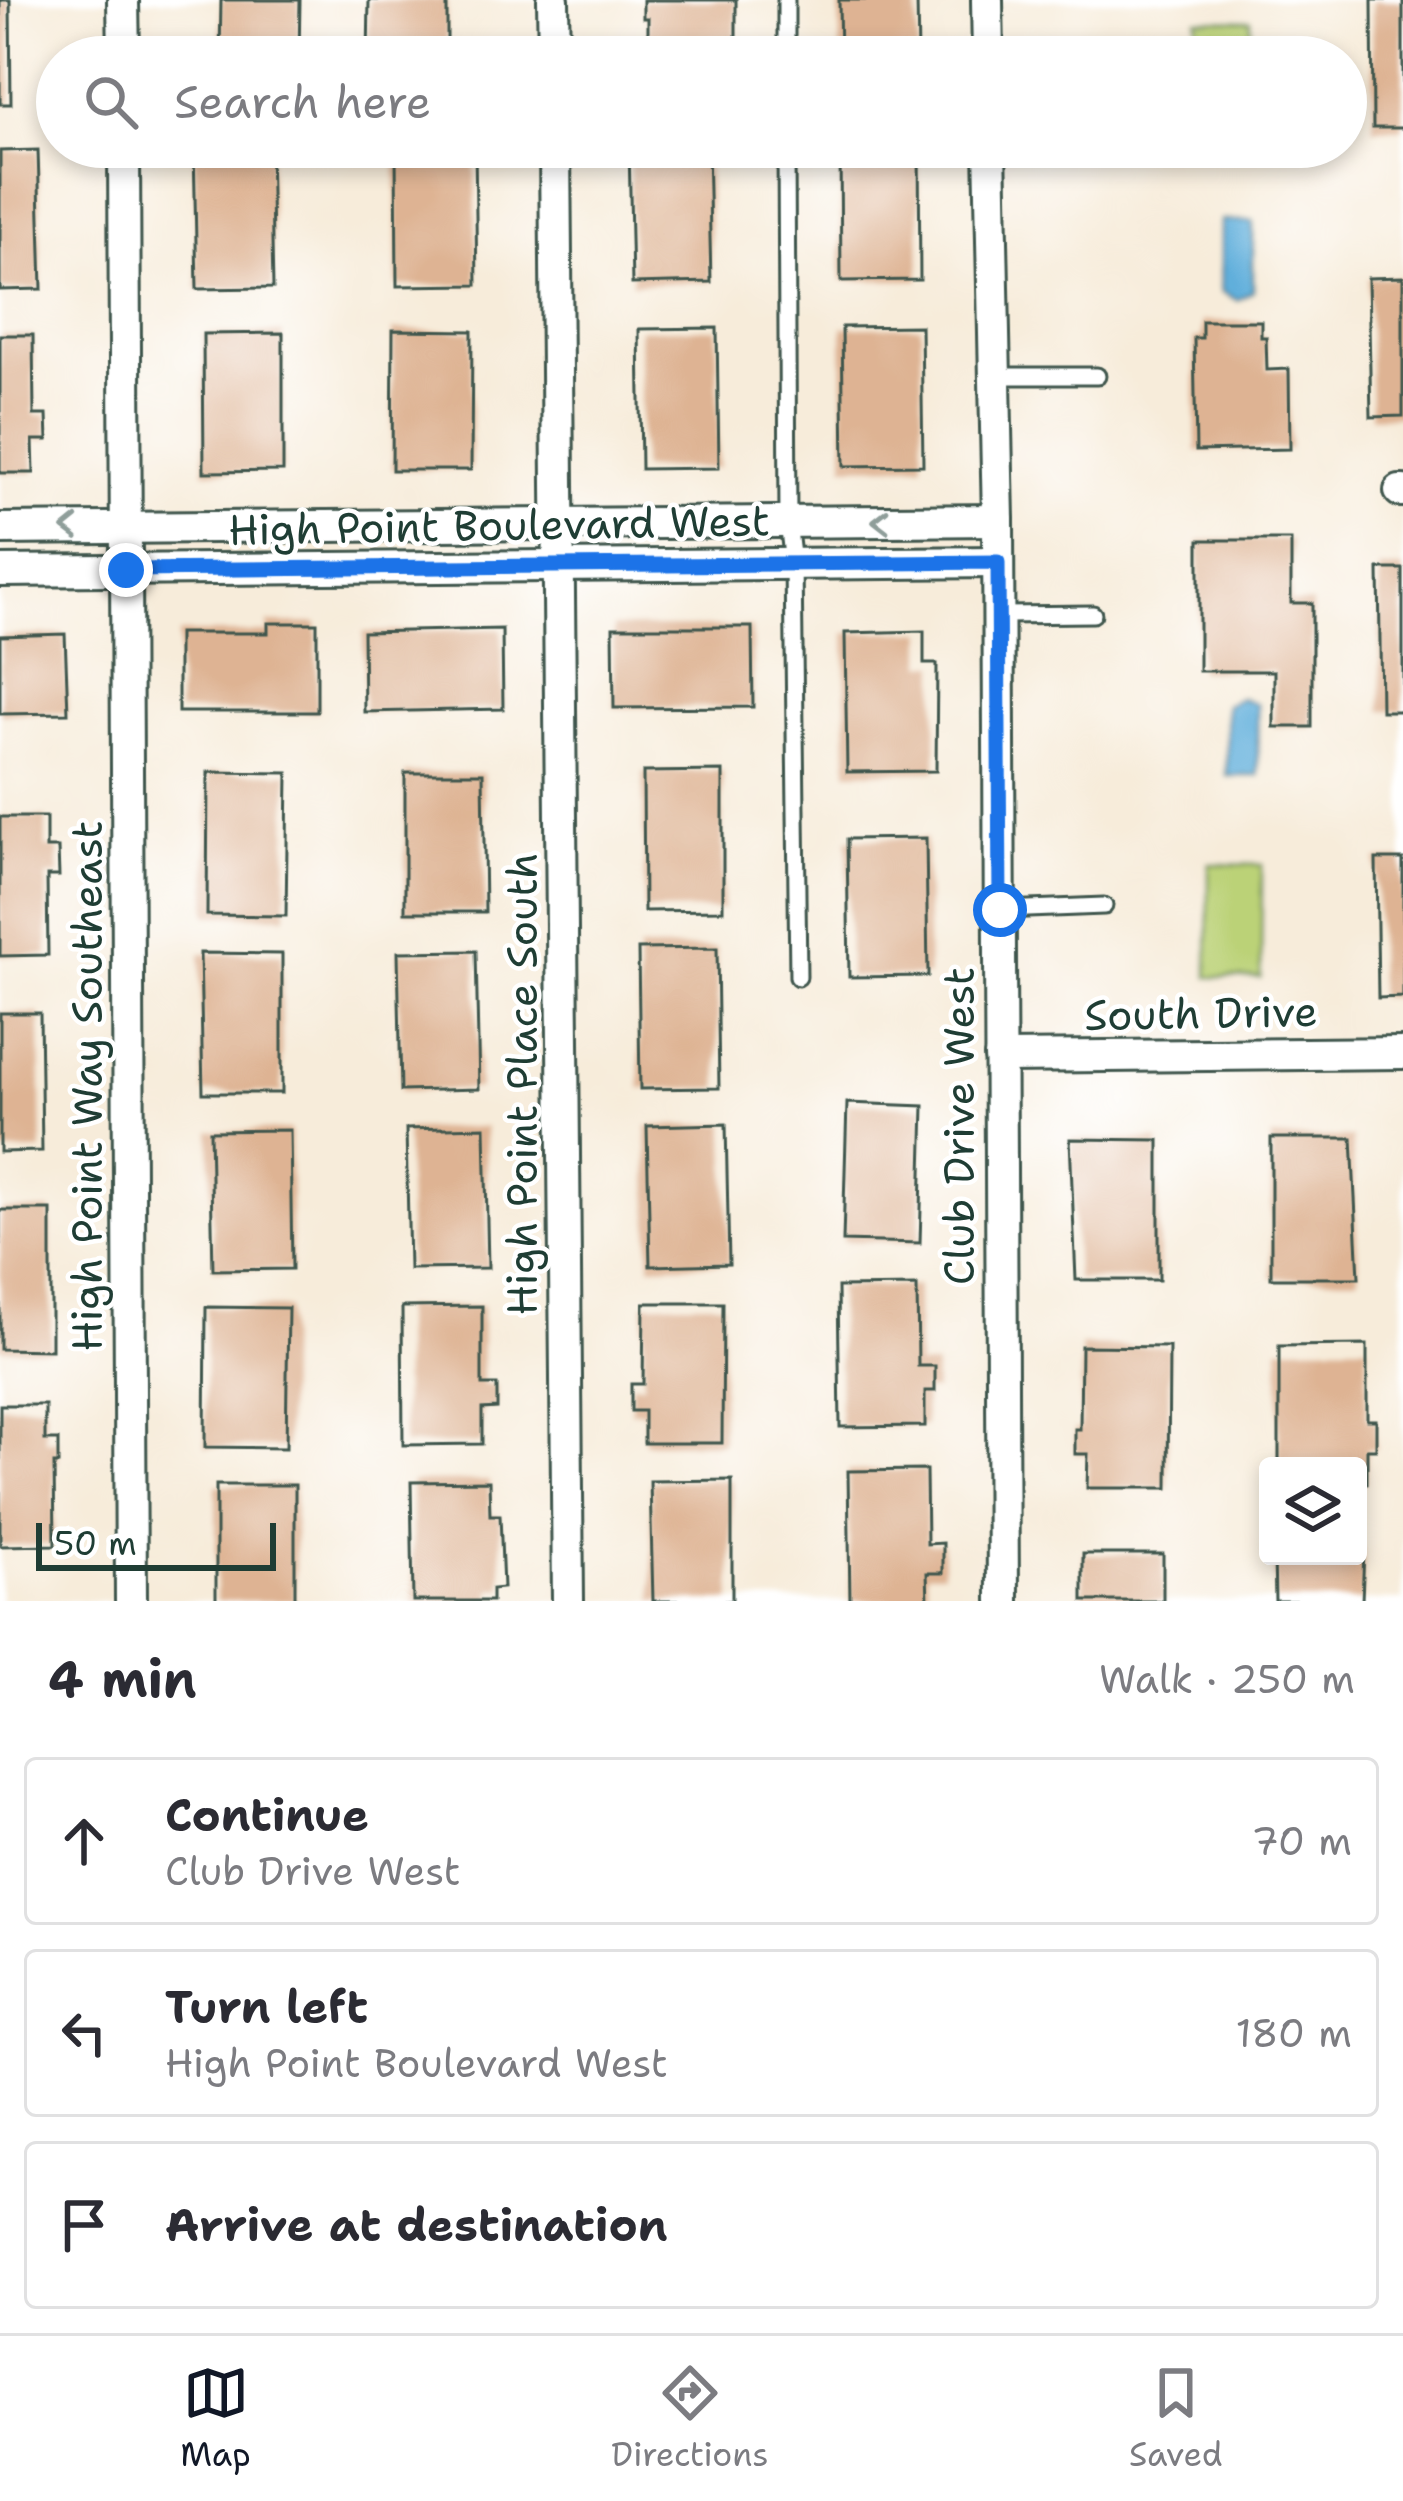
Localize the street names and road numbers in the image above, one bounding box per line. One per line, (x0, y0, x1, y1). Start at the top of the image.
street label: High Point Boulevard West (228, 492, 770, 558)
street label: High Point Way Southeast (59, 820, 115, 1352)
street label: High Point Place South (494, 853, 550, 1315)
street label: Club Drive West (931, 967, 987, 1285)
street label: South Drive (1084, 983, 1318, 1043)

